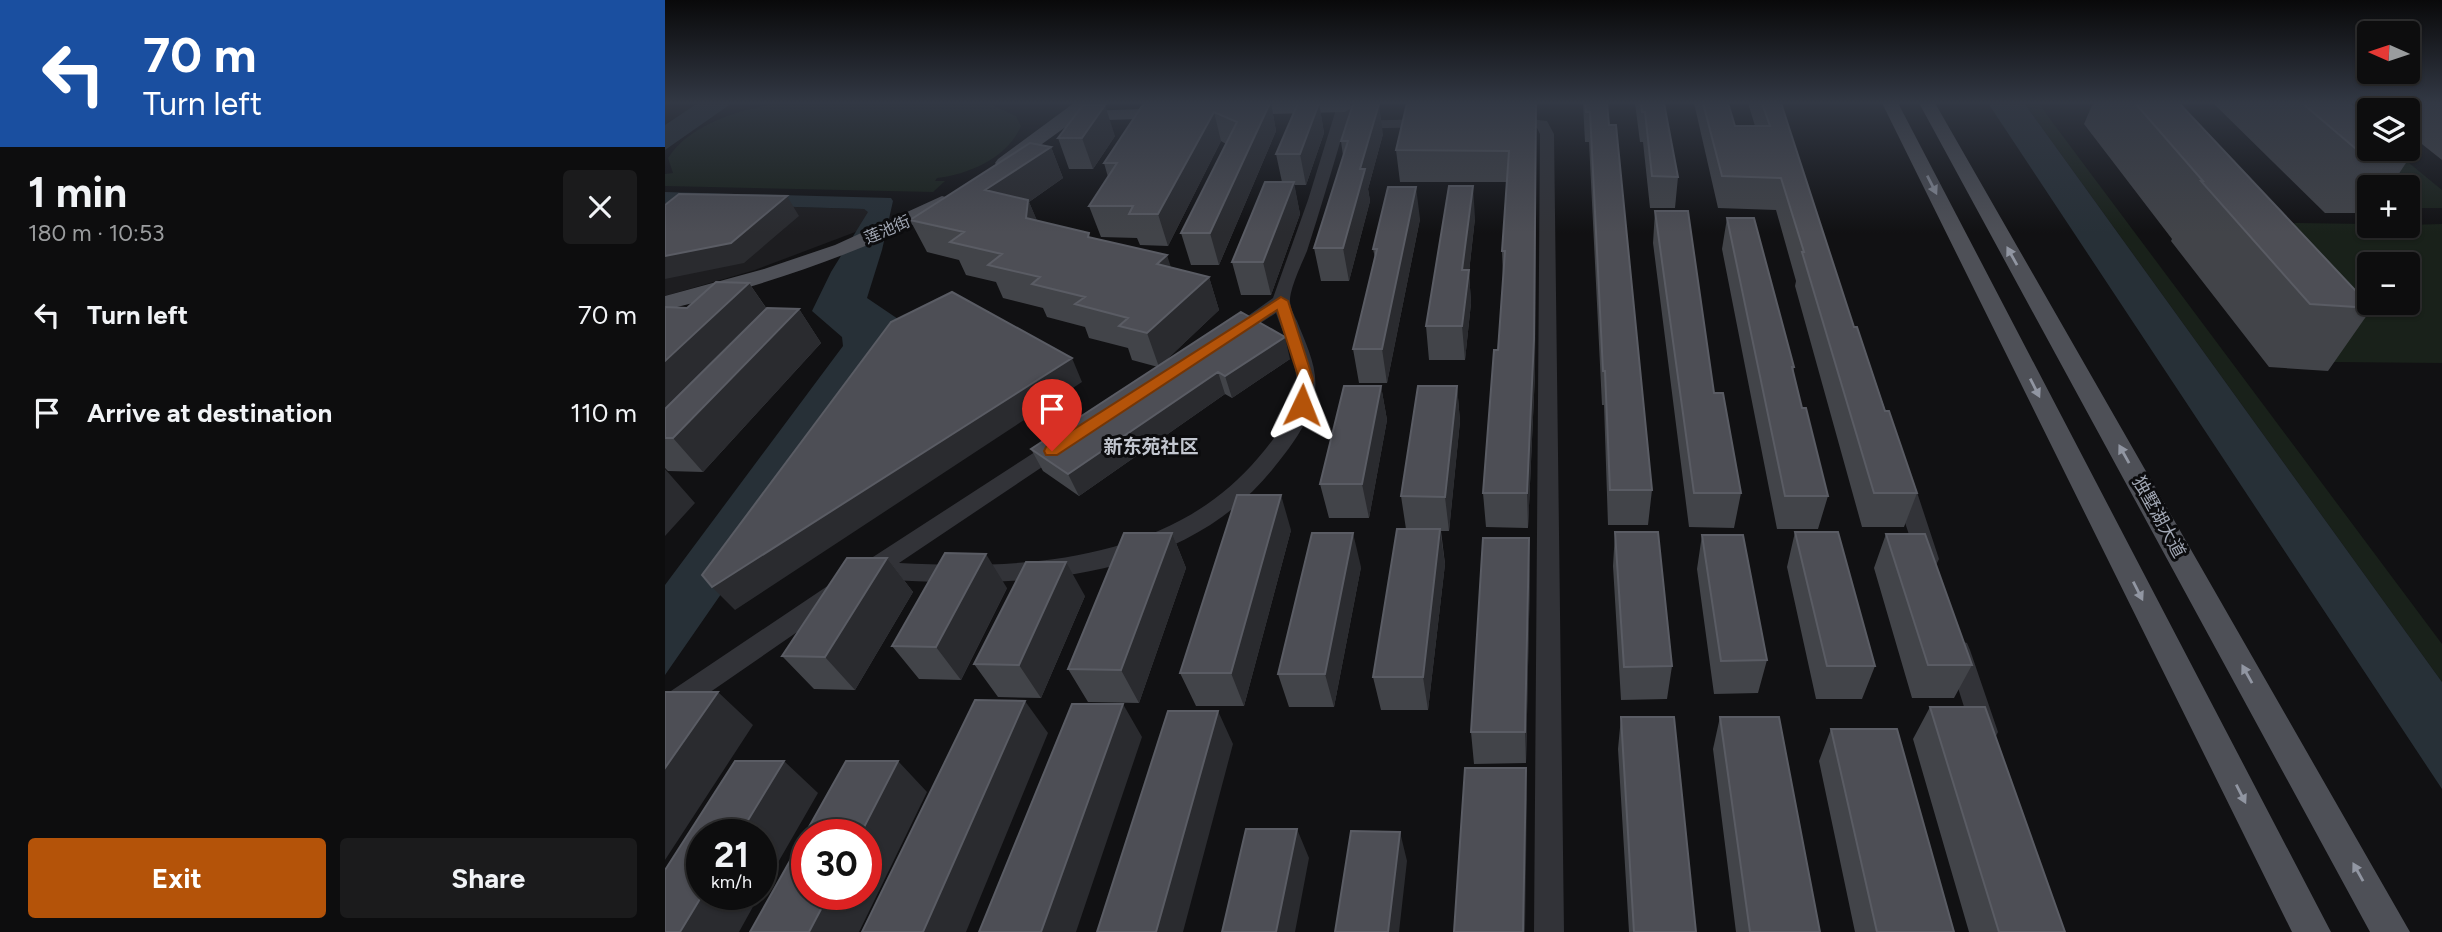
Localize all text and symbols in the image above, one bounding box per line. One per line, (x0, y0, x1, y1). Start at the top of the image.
north arrow (2357, 21, 2420, 84)
map controls (2357, 21, 2420, 315)
text: 70 m (143, 25, 256, 84)
icon: left (28, 28, 119, 119)
text: Turn left (143, 85, 262, 123)
button: layers (2357, 98, 2420, 161)
text: 1 min (28, 167, 127, 218)
button: close (563, 170, 637, 244)
one-way arrow (1926, 175, 1937, 195)
button: + (2357, 175, 2420, 238)
street label: 莲池街 (861, 211, 913, 248)
text: 180 m · 10:53 (28, 219, 165, 247)
one-way arrow (2006, 246, 2018, 265)
button: − (2357, 252, 2420, 315)
icon: left (28, 296, 66, 334)
text: Turn left (87, 299, 188, 331)
text: 70 m (578, 299, 637, 331)
position arrow (1265, 368, 1339, 442)
one-way arrow (2029, 378, 2040, 398)
pin (1022, 379, 1082, 451)
icon: arrive (1033, 390, 1071, 428)
icon: arrive (28, 394, 66, 432)
text: Arrive at destination (87, 397, 332, 429)
text: 110 m (570, 397, 637, 429)
district label: 新东苑社区 (1103, 435, 1199, 458)
one-way arrow (2118, 444, 2130, 464)
street label: 独墅湖大道 (2128, 472, 2190, 562)
one-way arrow (2132, 581, 2144, 601)
one-way arrow (2241, 664, 2253, 684)
one-way arrow (2235, 784, 2247, 804)
speed limit sign: 30 (791, 819, 882, 910)
text: 21 (714, 834, 749, 876)
button: Exit (28, 838, 326, 918)
button: Share (340, 838, 637, 918)
one-way arrow (2352, 863, 2364, 882)
text: km/h (711, 871, 752, 893)

